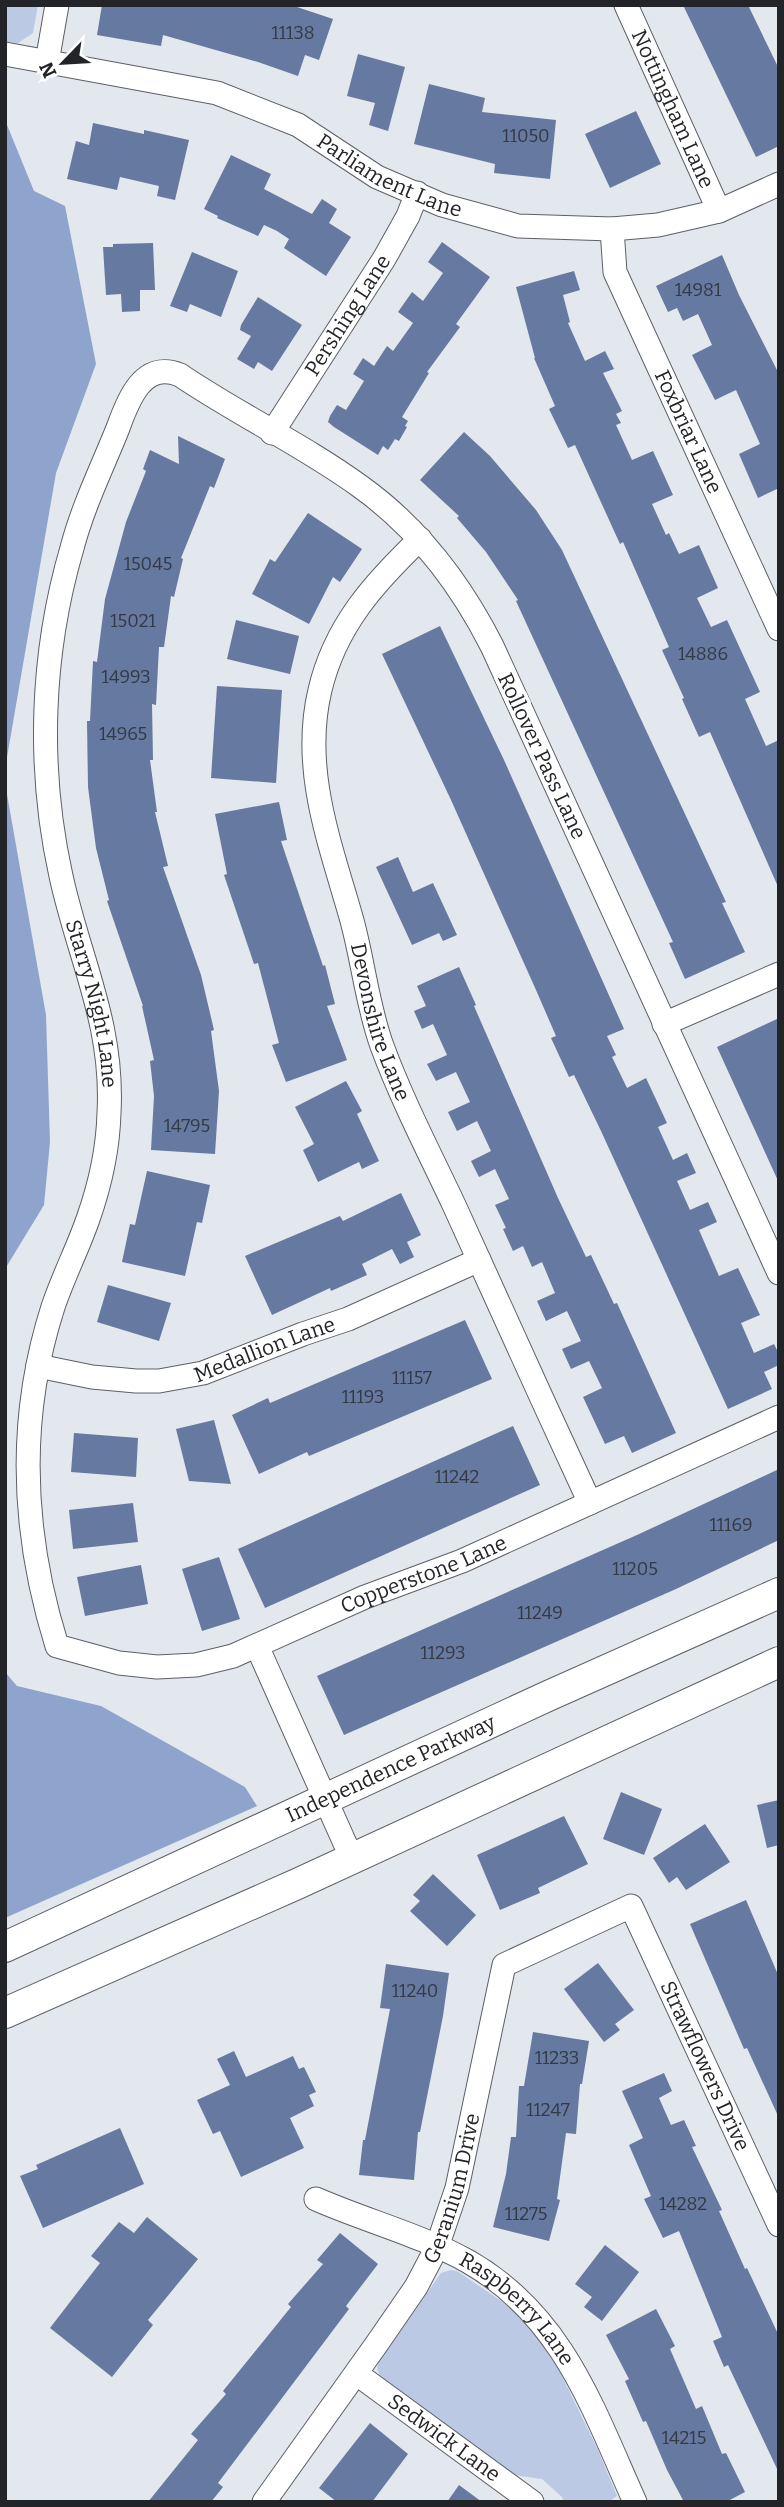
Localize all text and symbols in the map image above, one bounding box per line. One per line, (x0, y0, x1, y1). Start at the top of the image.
house number: 11138 (271, 22, 315, 44)
street label: Nottingham Lane (626, 26, 720, 192)
north arrow (28, 28, 98, 98)
text: N (34, 58, 62, 81)
house number: 11050 (502, 125, 550, 147)
street label: Parliament Lane (312, 128, 465, 223)
street label: Pershing Lane (299, 250, 396, 381)
house number: 14981 (675, 279, 722, 301)
street label: Foxbriar Lane (649, 366, 728, 498)
house number: 15045 (124, 553, 172, 575)
house number: 15021 (110, 610, 156, 632)
house number: 14886 (678, 643, 728, 665)
house number: 14993 (102, 666, 150, 688)
street label: Rollover Pass Lane (492, 669, 592, 843)
house number: 14965 (99, 723, 147, 745)
street label: Starry Night Lane (60, 917, 122, 1088)
street label: Devonshire Lane (345, 941, 416, 1105)
house number: 14795 (164, 1115, 210, 1137)
street label: Medallion Lane (190, 1311, 339, 1388)
house number: 11157 (392, 1367, 432, 1389)
house number: 11193 (342, 1386, 384, 1408)
house number: 11242 (435, 1466, 479, 1488)
house number: 11169 (709, 1514, 753, 1536)
street label: Copperstone Lane (336, 1529, 511, 1619)
house number: 11205 (612, 1558, 658, 1580)
house number: 11249 (517, 1602, 563, 1624)
house number: 11293 (421, 1642, 465, 1664)
street label: Independence Parkway (282, 1709, 500, 1828)
street label: Strawflowers Drive (655, 1977, 756, 2155)
house number: 11240 (392, 1980, 438, 2002)
house number: 11233 (535, 2047, 579, 2069)
house number: 11247 (526, 2099, 570, 2121)
street label: Geranium Drive (417, 2111, 485, 2268)
house number: 14282 (659, 2193, 707, 2215)
house number: 11275 (505, 2203, 547, 2225)
street label: Raspberry Lane (455, 2246, 580, 2370)
street label: Sedwick Lane (383, 2388, 506, 2488)
house number: 14215 (662, 2427, 706, 2449)

